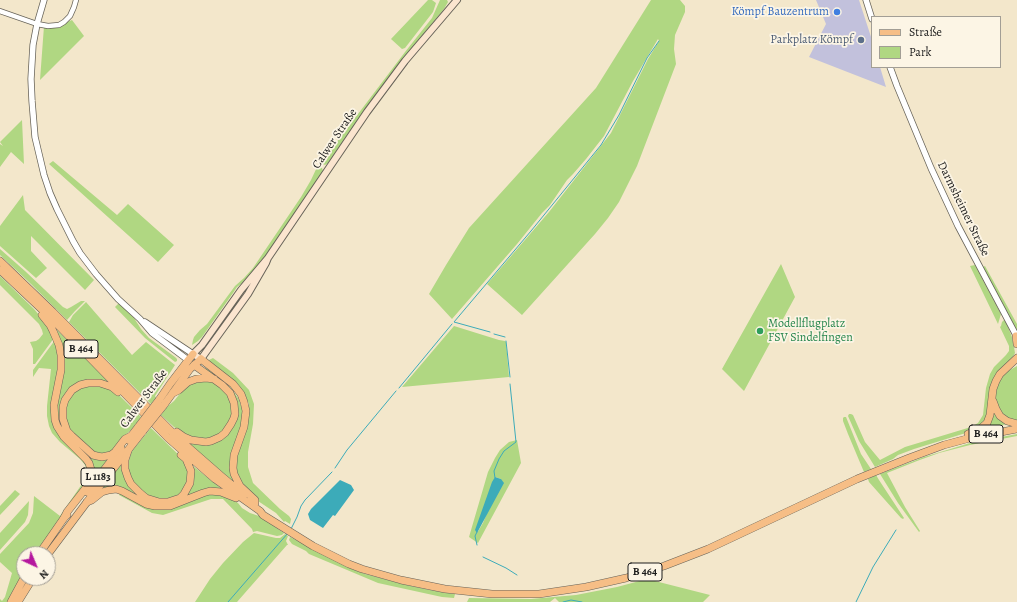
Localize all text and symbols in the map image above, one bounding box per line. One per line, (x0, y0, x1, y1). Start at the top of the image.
place label: Kömpf Bauzentrum (731, 5, 829, 19)
marker: Kömpf Bauzentrum (832, 7, 842, 17)
legend (871, 16, 1001, 68)
text: Straße (909, 24, 942, 40)
place label: Parkplatz Kömpf (770, 33, 853, 47)
marker: Parkplatz Kömpf (856, 35, 866, 45)
text: Park (909, 44, 932, 60)
street label: Calwer Straße (310, 106, 360, 172)
street label: Darmsheimer Straße (934, 159, 992, 259)
place label: Modellflugplatz FSV Sindelfingen (768, 317, 853, 345)
marker: Modellflugplatz FSV Sindelfingen (755, 326, 765, 336)
road number: B 464 (64, 340, 98, 358)
street label: Calwer Straße (117, 367, 171, 431)
road number: B 464 (969, 425, 1003, 443)
road number: L 1183 (81, 468, 115, 486)
north arrow (16, 546, 56, 586)
road number: B 464 (628, 563, 662, 581)
text: N (36, 566, 52, 582)

